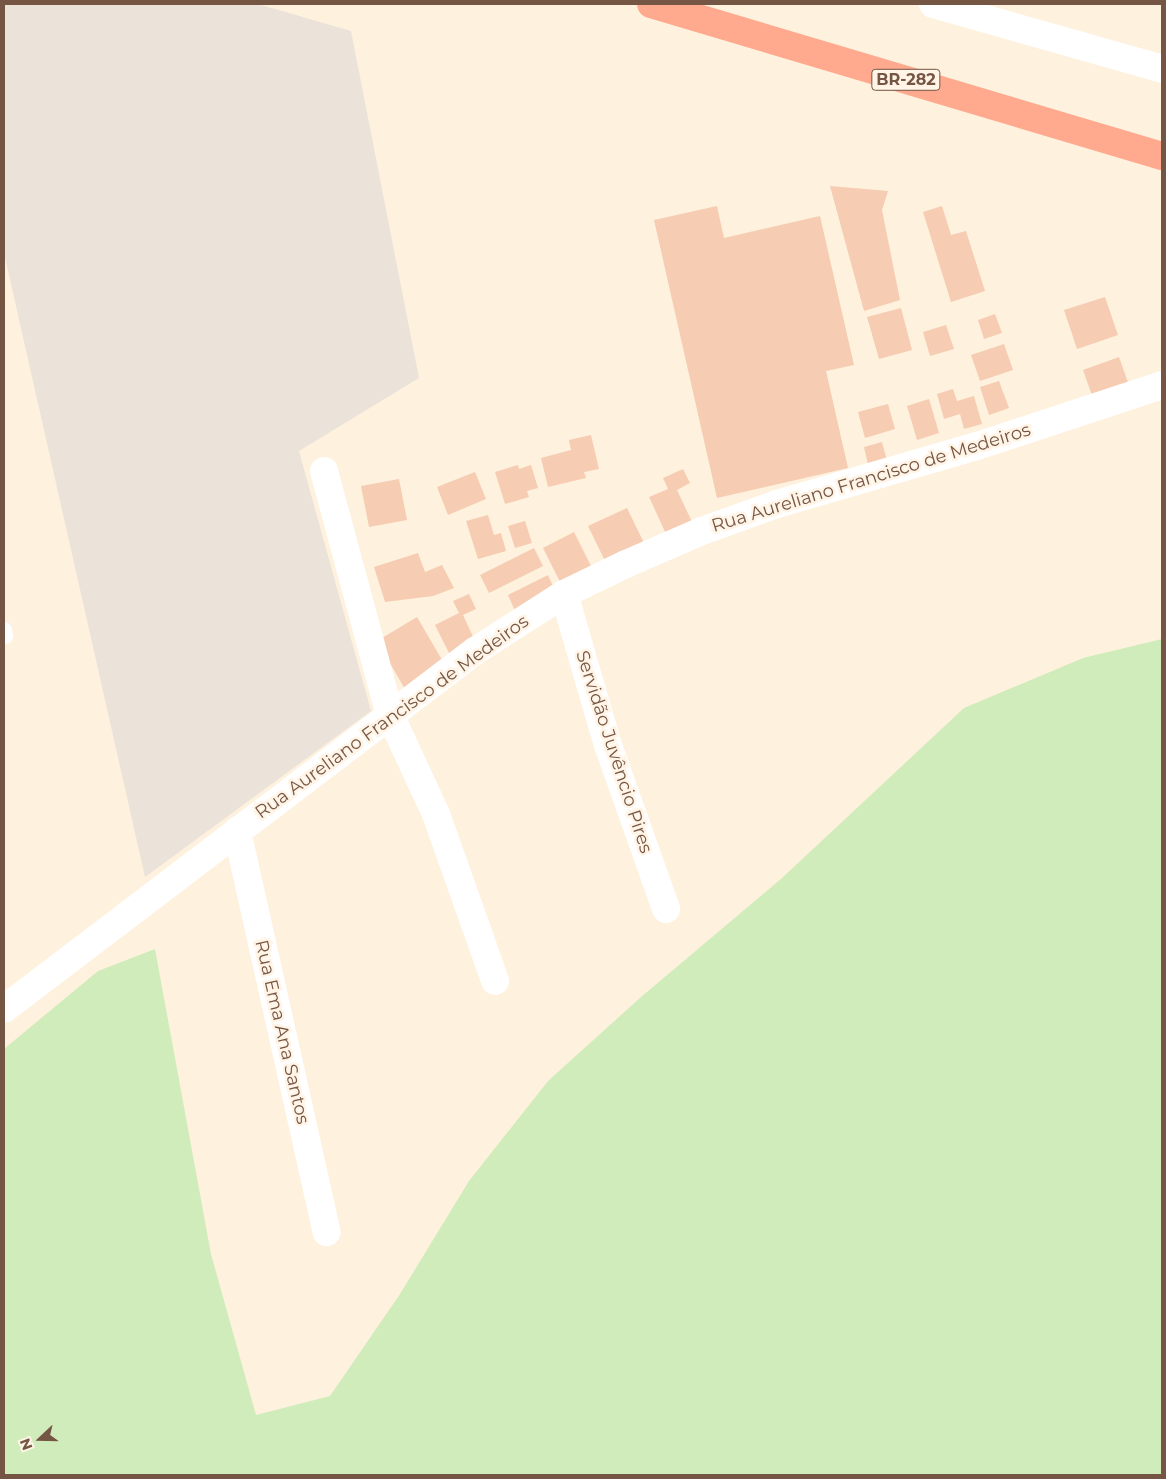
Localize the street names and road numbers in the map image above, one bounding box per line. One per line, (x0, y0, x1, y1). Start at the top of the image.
road number: BR-282 (871, 66, 941, 94)
street label: Rua Aureliano Francisco de Medeiros (709, 419, 1033, 537)
street label: Rua Aureliano Francisco de Medeiros (251, 611, 533, 823)
street label: Servidão Juvêncio Pires (571, 648, 657, 856)
street label: Rua Ema Ana Santos (250, 938, 314, 1126)

